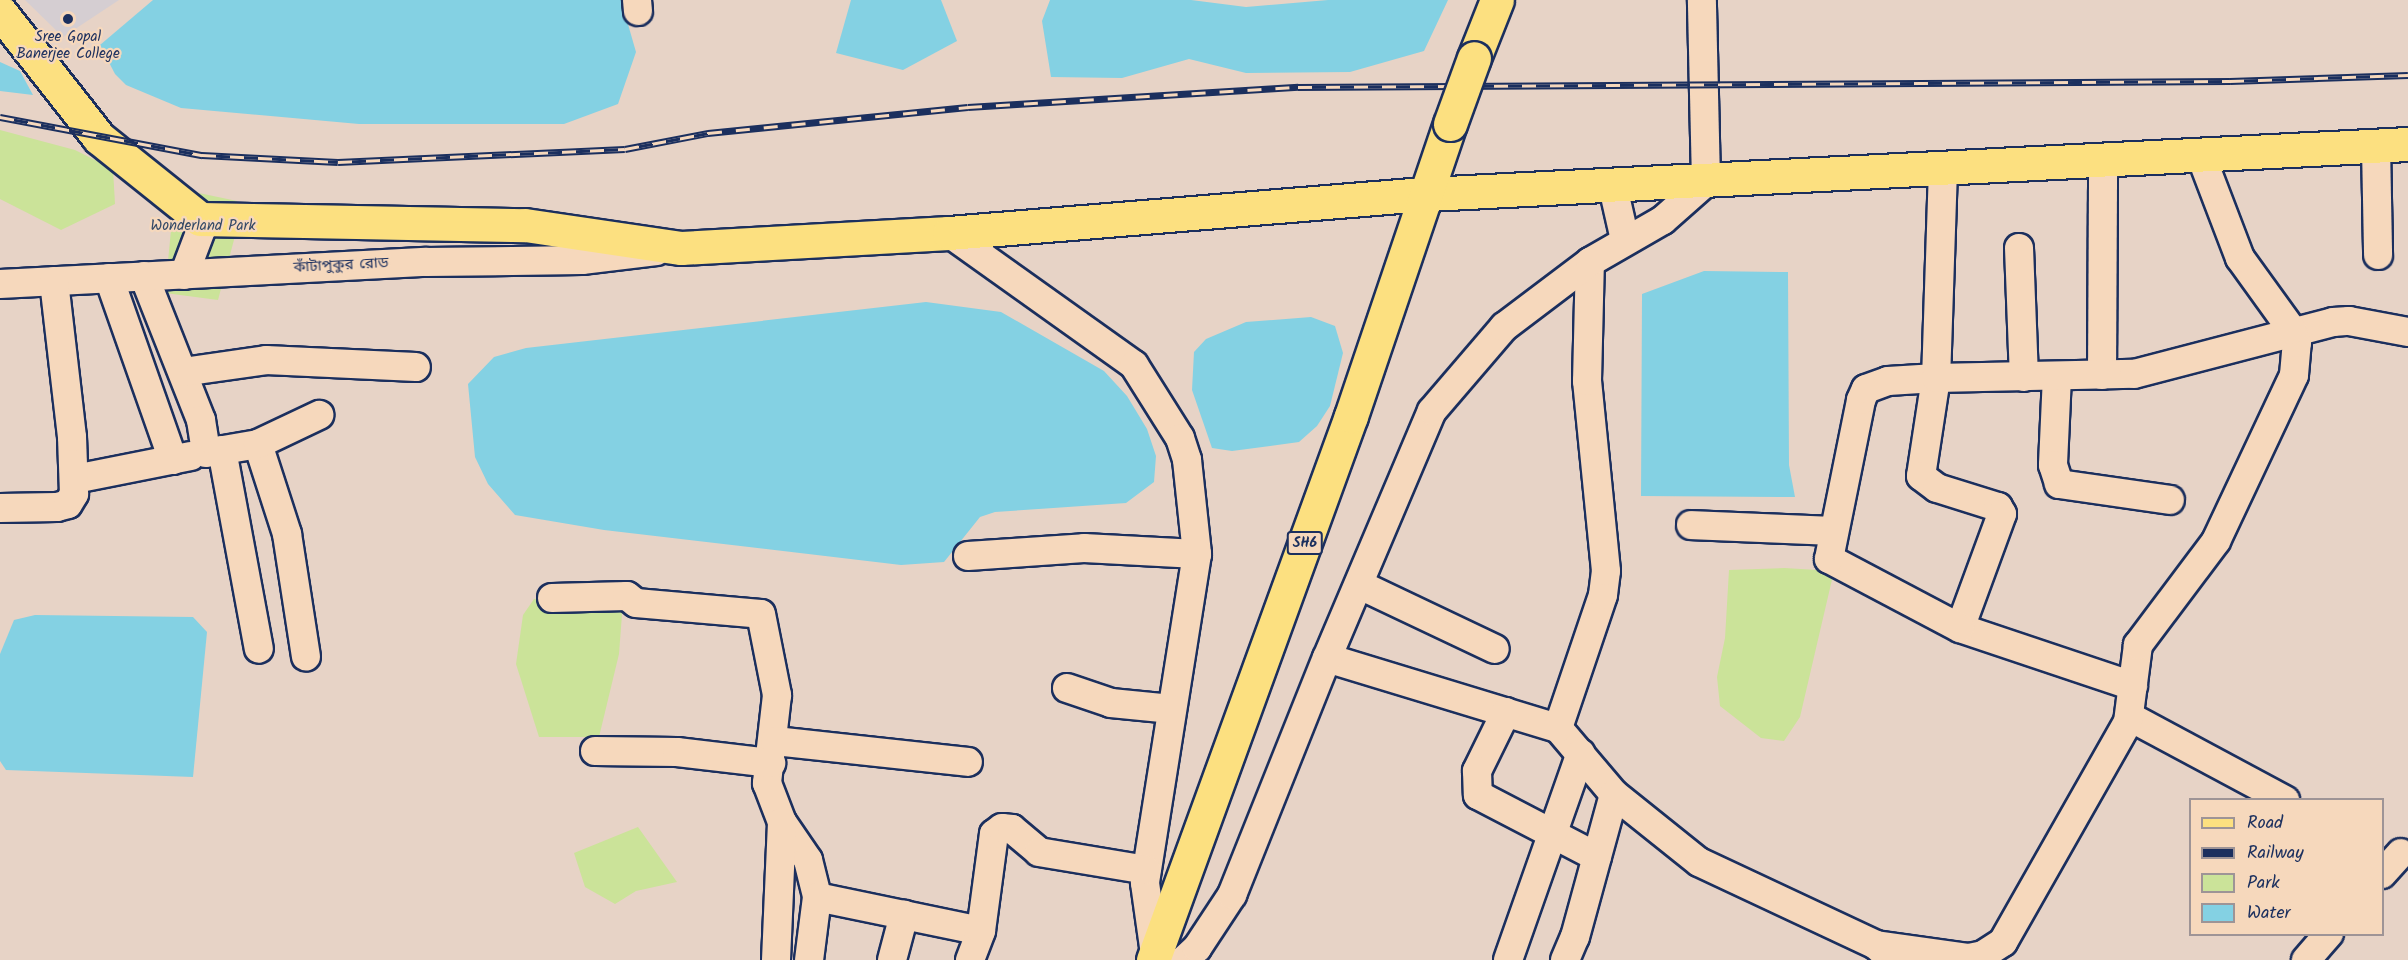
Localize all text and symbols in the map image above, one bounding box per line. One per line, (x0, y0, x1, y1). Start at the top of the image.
marker: Sree Gopal Banerjee College (61, 12, 75, 26)
place label: Sree Gopal Banerjee College (16, 28, 120, 63)
park label: Wonderland Park (150, 218, 256, 236)
street label: কাঁটাপুকুর রোড (293, 255, 389, 277)
road number: SH6 (1286, 532, 1324, 554)
legend (2189, 798, 2384, 936)
text: Road (2247, 809, 2283, 838)
text: Railway (2247, 839, 2304, 868)
text: Park (2247, 869, 2280, 898)
text: Water (2247, 899, 2291, 928)

